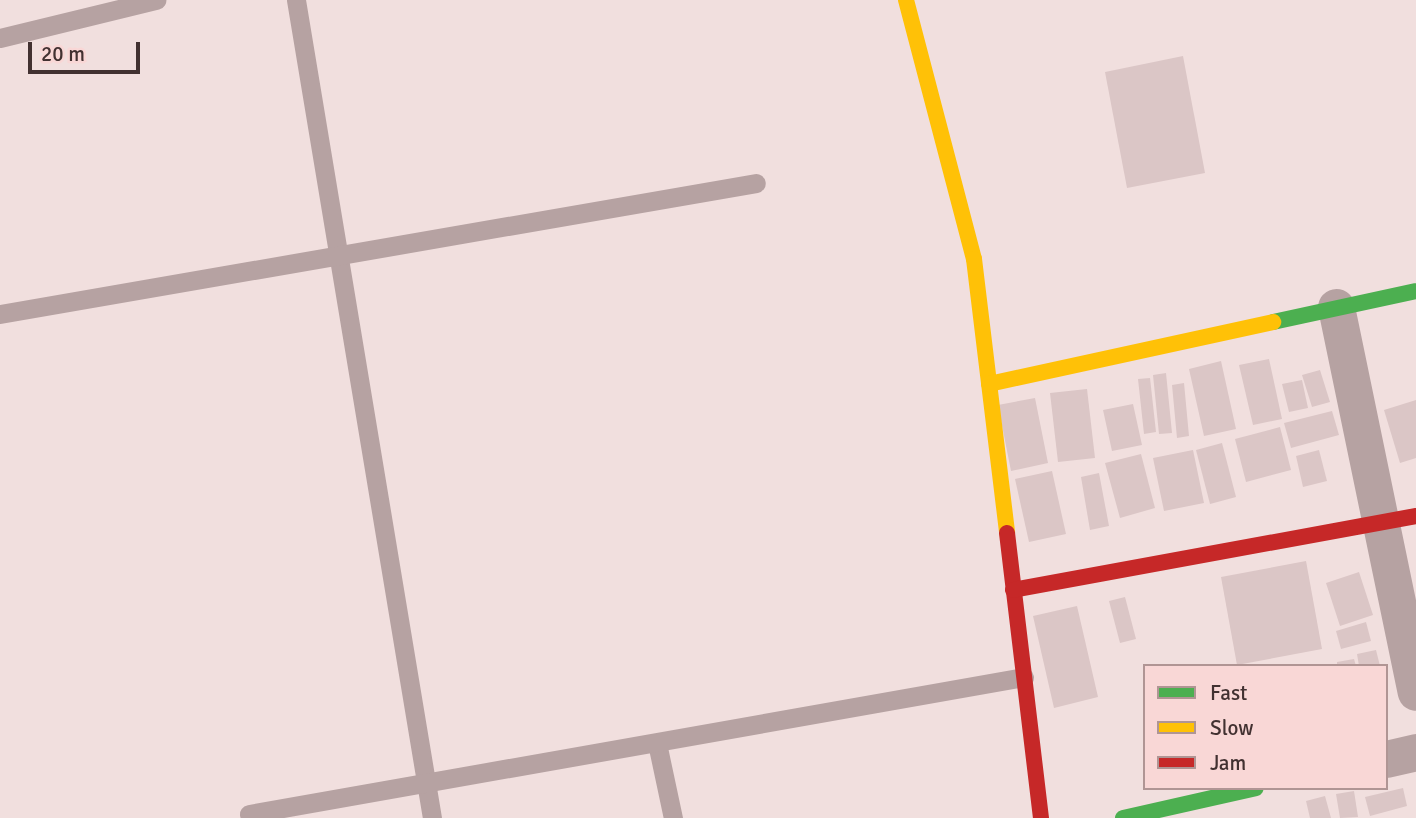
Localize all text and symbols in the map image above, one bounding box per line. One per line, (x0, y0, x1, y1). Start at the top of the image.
scale bar (32, 28, 144, 72)
text: 20 m (41, 41, 85, 67)
legend (1143, 664, 1388, 790)
text: Fast (1210, 680, 1247, 706)
text: Slow (1210, 715, 1254, 741)
text: Jam (1210, 750, 1246, 776)

